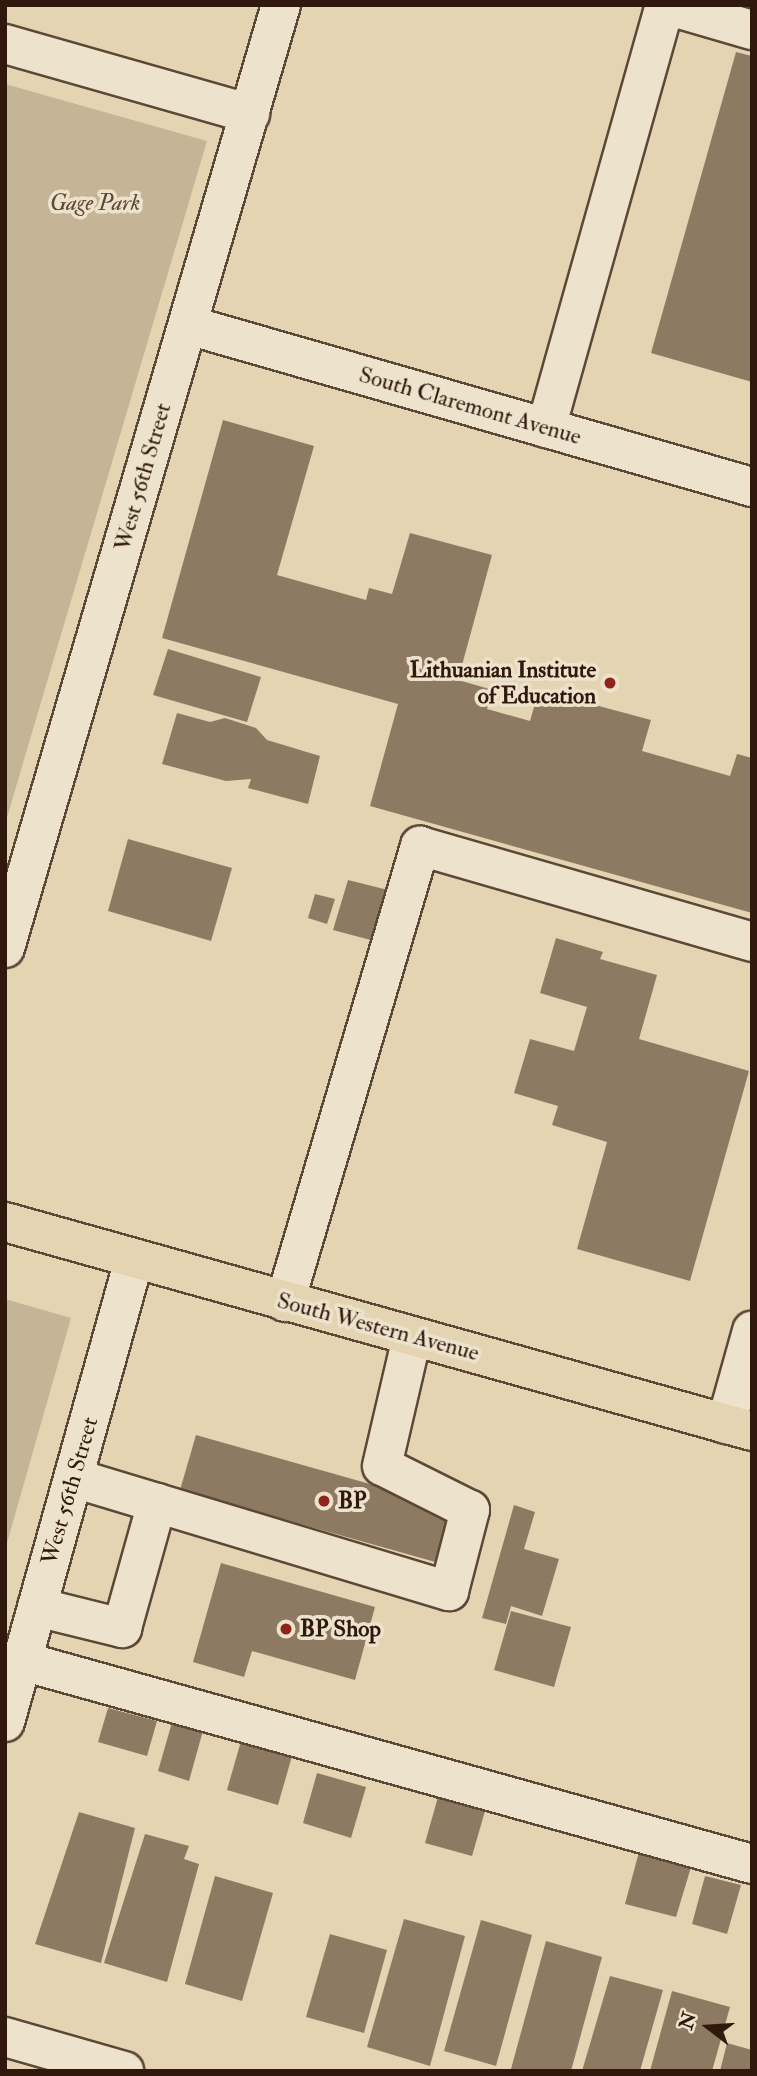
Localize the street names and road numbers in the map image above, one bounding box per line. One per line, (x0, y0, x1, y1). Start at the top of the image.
street label: South Claremont Avenue (356, 361, 584, 451)
street label: West 56th Street (109, 400, 177, 554)
street label: South Western Avenue (274, 1287, 482, 1367)
street label: West 56th Street (36, 1414, 104, 1568)

